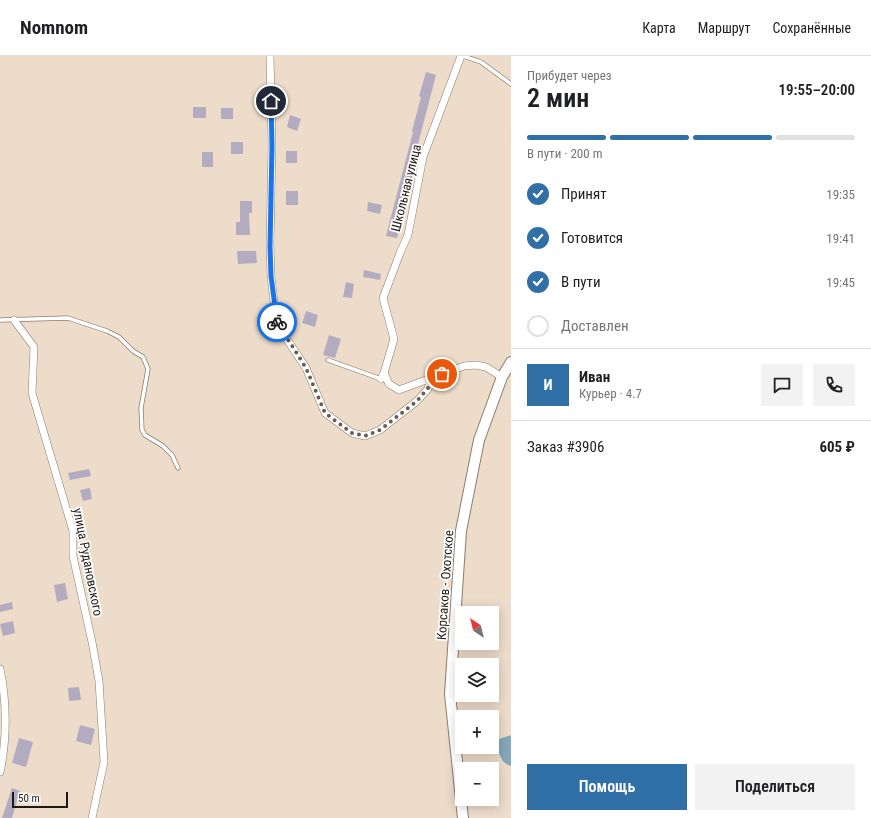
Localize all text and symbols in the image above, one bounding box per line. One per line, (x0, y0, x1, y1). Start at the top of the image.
text: Nomnom (20, 16, 88, 39)
text: Карта (642, 20, 676, 36)
text: Маршрут (698, 20, 750, 36)
text: Сохранённые (772, 20, 851, 36)
text: Прибудет через (527, 68, 612, 83)
text: 19:55–20:00 (778, 81, 855, 99)
text: 2 мин (527, 83, 589, 113)
pin (254, 84, 288, 118)
icon: home (260, 90, 282, 112)
street label: Школьная улица (388, 143, 424, 233)
text: В пути · 200 m (527, 146, 602, 161)
icon: check (527, 183, 549, 205)
text: Принят (561, 185, 607, 203)
text: 19:35 (826, 187, 855, 202)
icon: check (527, 227, 549, 249)
text: Готовится (561, 229, 623, 247)
text: 19:41 (826, 231, 855, 246)
icon: check (527, 271, 549, 293)
text: В пути (561, 273, 601, 291)
text: 19:45 (826, 275, 855, 290)
courier (257, 302, 297, 342)
icon: bike (266, 311, 288, 333)
text: Доставлен (561, 317, 629, 335)
pin (425, 357, 459, 391)
icon: bag (431, 363, 453, 385)
button: chat (761, 364, 803, 406)
button: phone (813, 364, 855, 406)
text: Иван (579, 368, 610, 386)
text: И (543, 376, 553, 394)
text: Курьер · 4.7 (579, 386, 642, 401)
text: Заказ #3906 (527, 438, 604, 456)
text: 605 ₽ (819, 438, 855, 456)
street label: улица Рудановского (70, 507, 106, 617)
street label: Корсаков - Охотское (434, 530, 456, 640)
north arrow (455, 606, 499, 650)
map controls (455, 606, 499, 806)
button: layers (455, 658, 499, 702)
button: + (455, 710, 499, 754)
button: − (455, 762, 499, 806)
button: Помощь (527, 764, 687, 810)
button: Поделиться (695, 764, 855, 810)
scale bar (12, 790, 68, 809)
text: 50 m (18, 792, 40, 805)

